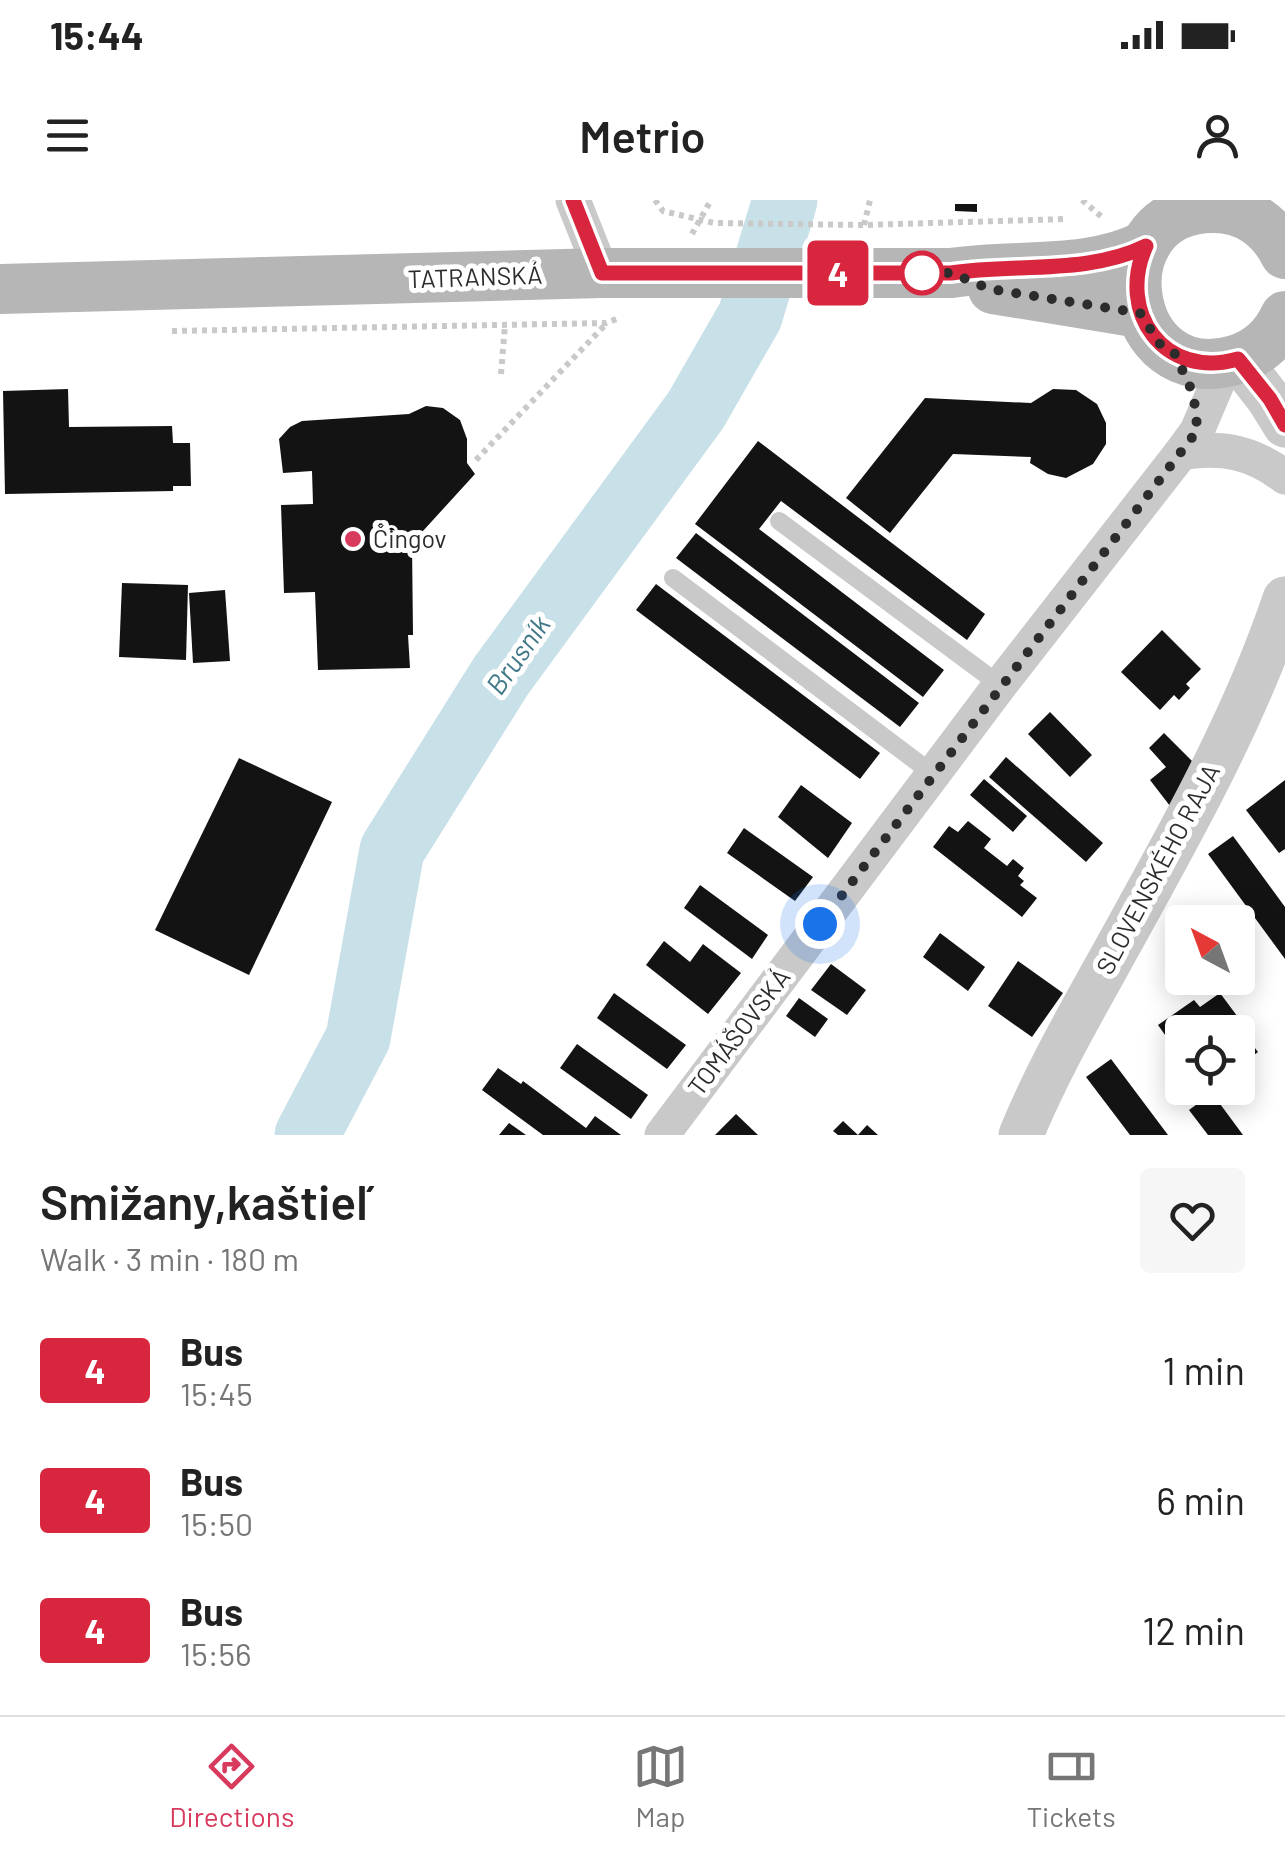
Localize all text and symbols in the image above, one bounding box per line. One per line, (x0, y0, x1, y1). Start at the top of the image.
text: 15:44 (50, 12, 144, 58)
icon: menu (40, 108, 95, 163)
text: Metrio (579, 108, 706, 162)
icon: person (1190, 108, 1245, 163)
line badge: 4 (806, 240, 870, 306)
text: 4 (827, 252, 849, 294)
unlabelled marker (901, 252, 943, 294)
street label: TATRANSKÁ (407, 259, 543, 293)
place label: Čingov (373, 523, 447, 553)
marker: Čingov (342, 528, 364, 550)
water label: Brusník (478, 608, 557, 700)
street label: SLOVENSKÉHO RAJA (1089, 758, 1225, 979)
your location (795, 899, 845, 949)
north arrow (1165, 905, 1255, 995)
map controls (1165, 905, 1255, 1105)
street label: TOMÁŠOVSKÁ (681, 962, 796, 1101)
button: locate (1165, 1015, 1255, 1105)
button: heart (1140, 1168, 1245, 1273)
text: Smižany,kaštieľ (40, 1172, 376, 1230)
text: Walk · 3 min · 180 m (40, 1239, 299, 1277)
text: Bus (180, 1328, 243, 1374)
text: 1 min (1163, 1347, 1245, 1393)
text: 4 (84, 1349, 106, 1391)
text: 15:45 (180, 1374, 253, 1412)
text: Bus (180, 1458, 243, 1504)
text: 6 min (1156, 1477, 1245, 1523)
text: 4 (84, 1479, 106, 1521)
text: 15:50 (180, 1504, 253, 1542)
text: Bus (180, 1588, 243, 1634)
text: 12 min (1142, 1607, 1245, 1653)
text: 4 (84, 1609, 106, 1651)
text: 15:56 (180, 1634, 251, 1672)
tab: Directions (169, 1739, 294, 1833)
tab: Map (633, 1739, 688, 1833)
tab: Tickets (1027, 1739, 1116, 1833)

